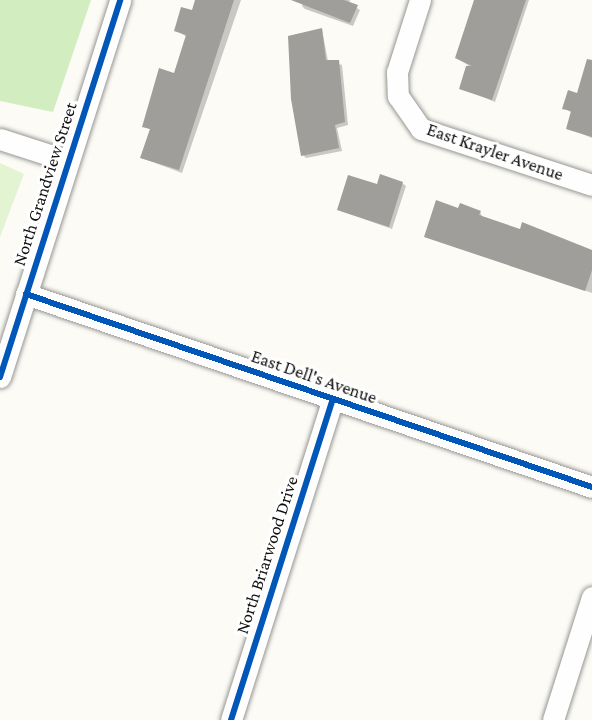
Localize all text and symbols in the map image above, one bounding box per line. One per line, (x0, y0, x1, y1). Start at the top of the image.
street label: North Grandview Street (8, 100, 82, 268)
street label: East Krayler Avenue (424, 119, 566, 185)
street label: East Dell's Avenue (248, 345, 380, 409)
street label: North Briarwood Drive (231, 473, 303, 637)

